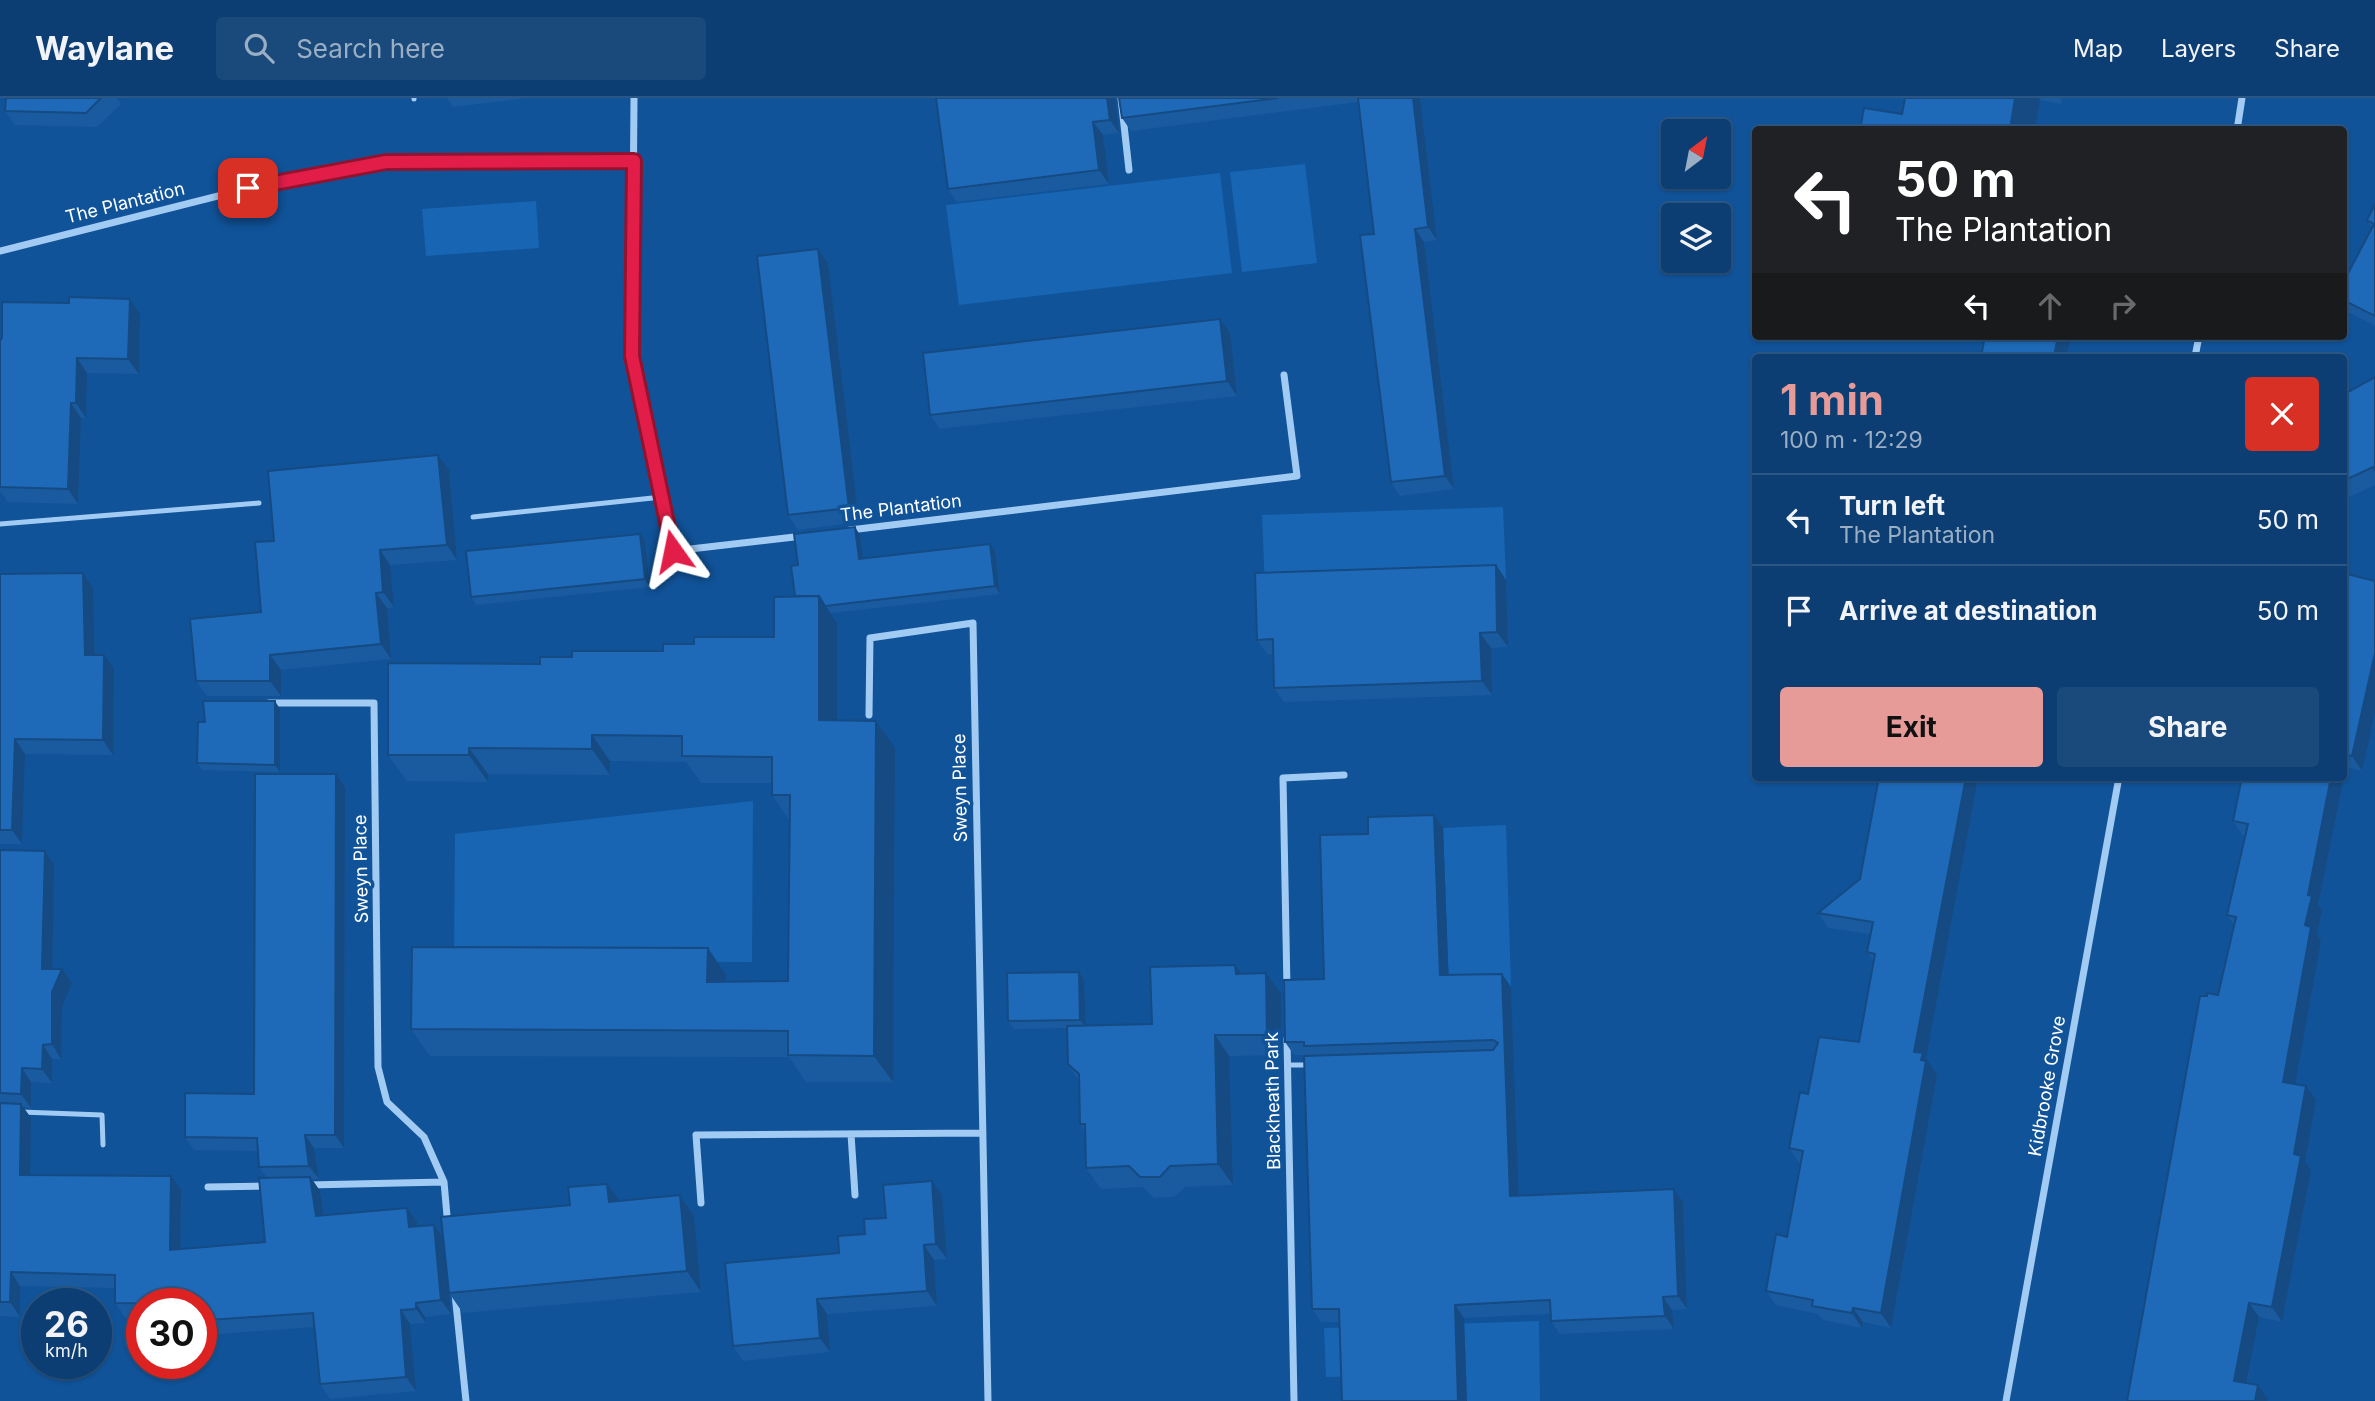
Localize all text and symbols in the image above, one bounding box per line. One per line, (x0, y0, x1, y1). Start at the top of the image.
search box (216, 17, 706, 80)
text: Waylane (35, 28, 174, 68)
icon: search (240, 29, 278, 67)
text: Search here (296, 33, 445, 64)
text: Map (2073, 34, 2123, 63)
text: Layers (2161, 34, 2236, 63)
text: Share (2274, 34, 2340, 63)
north arrow (1661, 119, 1731, 189)
map controls (1661, 119, 1731, 273)
text: 50 m (1895, 150, 2016, 209)
icon: left (1780, 154, 1871, 245)
pin (218, 158, 278, 218)
icon: arrive (229, 169, 267, 207)
street label: The Plantation (63, 178, 187, 227)
button: layers (1661, 203, 1731, 273)
text: The Plantation (1895, 210, 2112, 249)
icon: left (1958, 287, 1996, 325)
icon: ahead (2031, 287, 2069, 325)
icon: right (2104, 287, 2142, 325)
text: 1 min (1780, 374, 1884, 425)
button: close (2245, 377, 2319, 451)
text: 100 m · 12:29 (1780, 426, 1923, 454)
street label: The Plantation (839, 490, 963, 525)
text: Turn left (1839, 490, 1945, 521)
icon: left (1780, 501, 1818, 539)
text: 50 m (2257, 504, 2319, 535)
position arrow (636, 514, 710, 588)
text: The Plantation (1839, 521, 1995, 549)
icon: arrive (1780, 592, 1818, 630)
text: Arrive at destination (1839, 595, 2098, 626)
text: 50 m (2257, 595, 2319, 626)
button: Exit (1780, 687, 2043, 767)
button: Share (2057, 687, 2319, 767)
street label: Sweyn Place (948, 734, 971, 843)
street label: Sweyn Place (349, 815, 372, 924)
street label: Kidbrooke Grove (2024, 1014, 2069, 1158)
street label: Blackheath Park (1261, 1032, 1284, 1170)
speed limit sign: 30 (126, 1288, 217, 1379)
text: 26 (44, 1303, 89, 1345)
text: km/h (45, 1340, 88, 1361)

